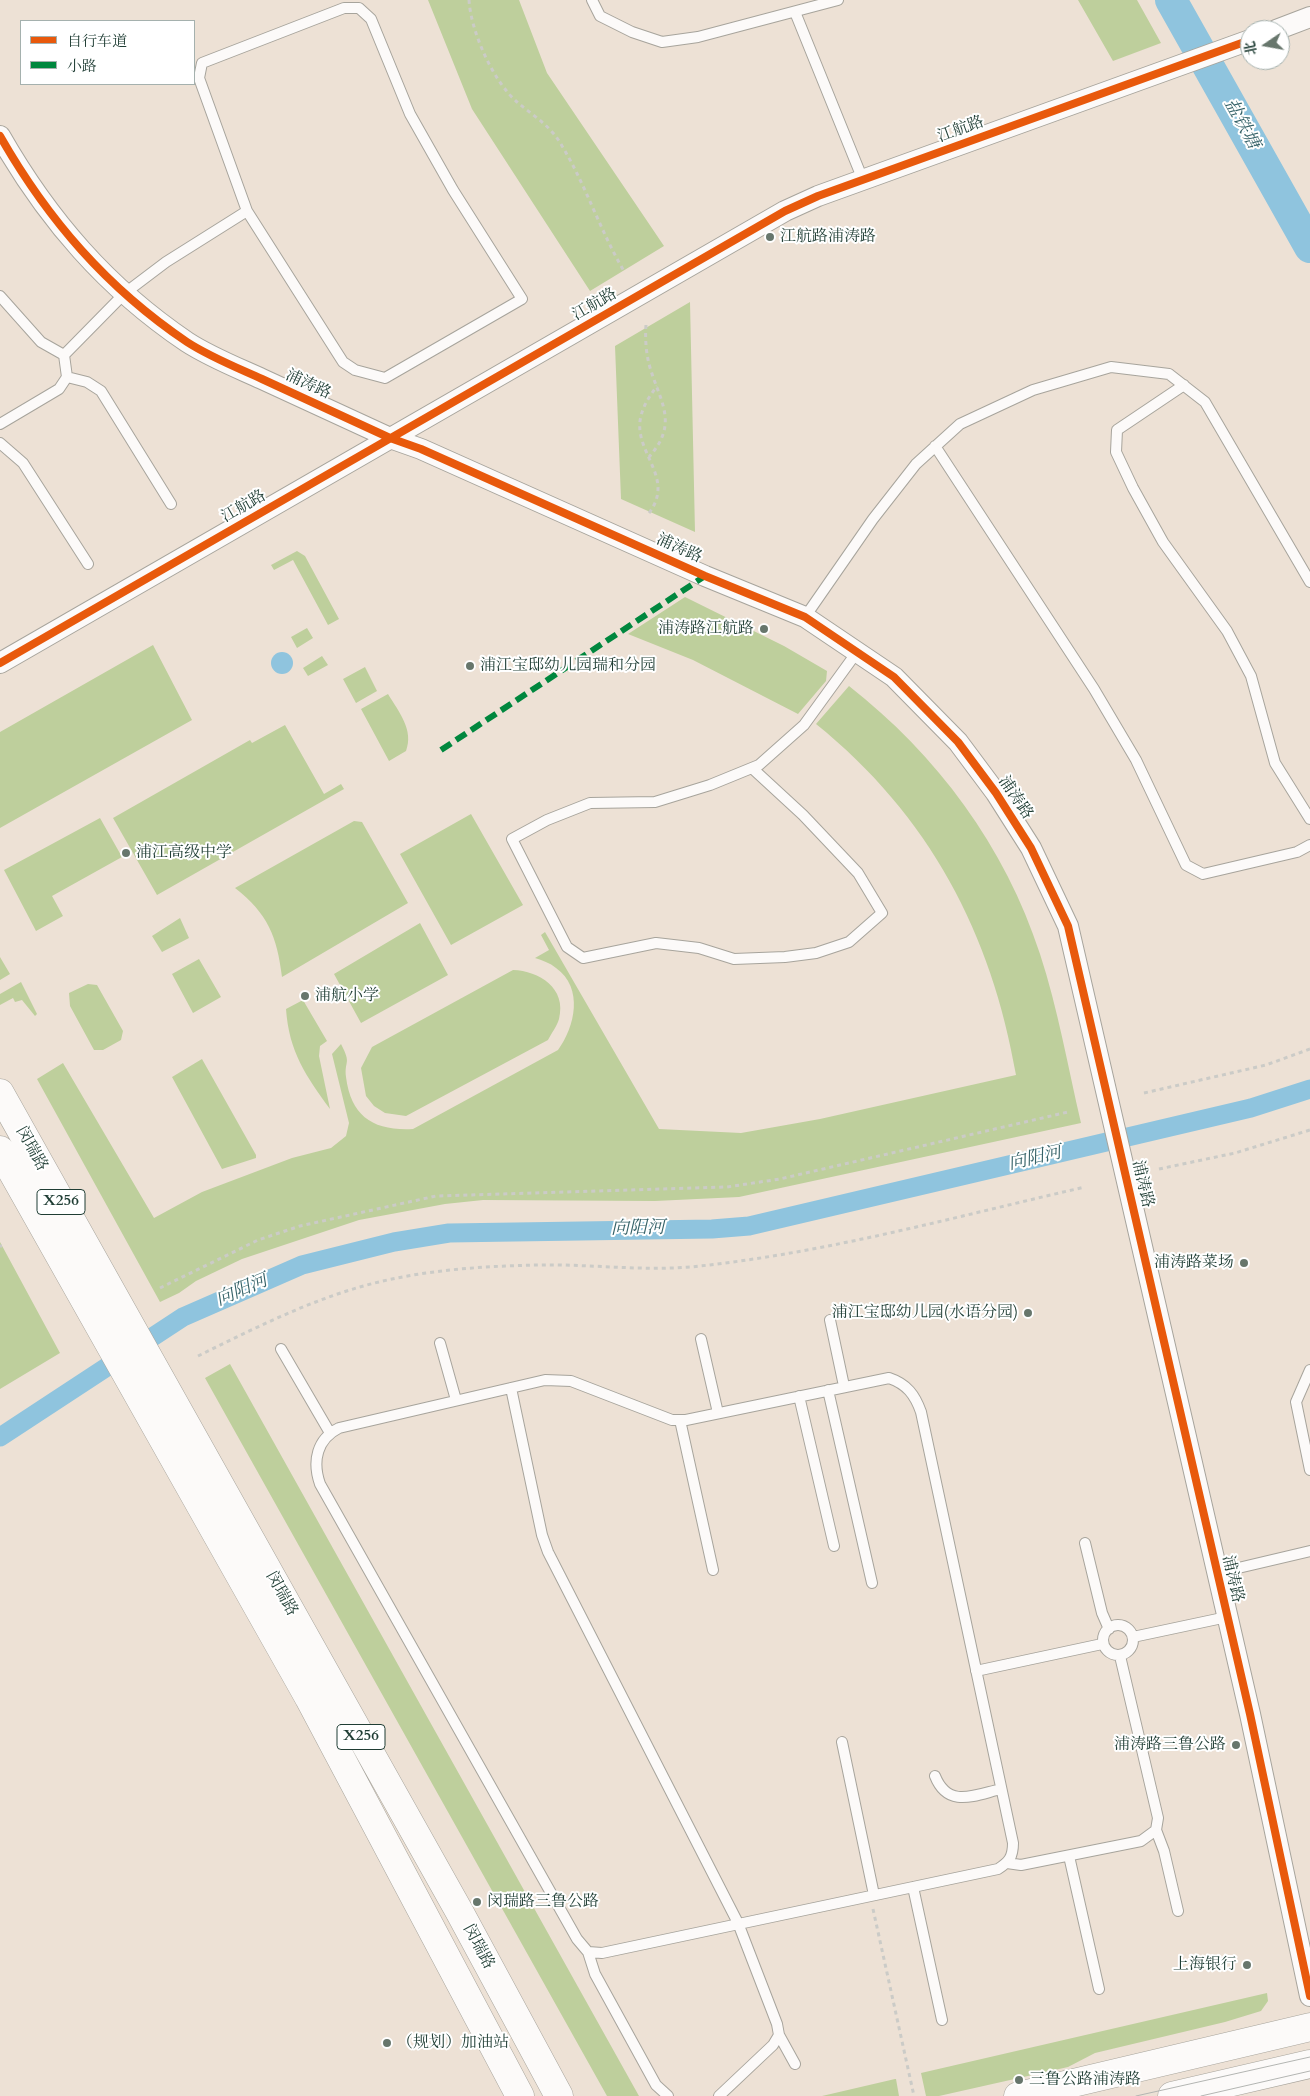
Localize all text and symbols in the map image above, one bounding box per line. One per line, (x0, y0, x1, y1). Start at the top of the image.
legend (20, 20, 195, 85)
north arrow (1240, 20, 1290, 70)
text: 自行车道 (67, 31, 127, 51)
text: 北 (1240, 39, 1262, 57)
text: 小路 (67, 56, 97, 76)
water label: 盐铁塘 (1218, 95, 1264, 153)
street label: 江航路 (935, 113, 987, 147)
place label: 江航路浦涛路 (780, 227, 876, 247)
marker: 江航路浦涛路 (764, 231, 776, 243)
street label: 江航路 (569, 285, 621, 325)
street label: 浦涛路 (282, 366, 334, 404)
street label: 江航路 (218, 487, 270, 527)
street label: 浦涛路 (653, 530, 705, 568)
place label: 浦涛路江航路 (658, 619, 754, 639)
marker: 浦涛路江航路 (758, 623, 770, 635)
place label: 浦江宝邸幼儿园瑞和分园 (480, 656, 656, 676)
marker: 浦江宝邸幼儿园瑞和分园 (464, 660, 476, 672)
street label: 浦涛路 (994, 773, 1036, 823)
place label: 浦江高级中学 (136, 843, 232, 863)
marker: 浦江高级中学 (120, 847, 132, 859)
place label: 浦航小学 (315, 986, 379, 1006)
marker: 浦航小学 (299, 990, 311, 1002)
street label: 闵瑞路 (11, 1123, 51, 1175)
water label: 向阳河 (1006, 1142, 1064, 1176)
street label: 浦涛路 (1127, 1158, 1157, 1210)
road number: X256 (37, 1190, 85, 1214)
water label: 向阳河 (611, 1218, 665, 1240)
place label: 浦涛路菜场 (1154, 1253, 1234, 1273)
marker: 浦涛路菜场 (1238, 1257, 1250, 1269)
water label: 向阳河 (213, 1271, 271, 1311)
place label: 浦江宝邸幼儿园(水语分园) (832, 1303, 1018, 1323)
marker: 浦江宝邸幼儿园(水语分园) (1022, 1307, 1034, 1319)
street label: 浦涛路 (1217, 1553, 1247, 1605)
street label: 闵瑞路 (261, 1568, 301, 1620)
road number: X256 (337, 1724, 385, 1750)
place label: 浦涛路三鲁公路 (1114, 1735, 1226, 1755)
marker: 浦涛路三鲁公路 (1230, 1739, 1242, 1751)
place label: 闵瑞路三鲁公路 (487, 1892, 599, 1912)
marker: 闵瑞路三鲁公路 (471, 1896, 483, 1908)
street label: 闵瑞路 (458, 1921, 498, 1973)
place label: 上海银行 (1173, 1955, 1237, 1975)
marker: 上海银行 (1241, 1959, 1253, 1971)
place label: （规划）加油站 (397, 2033, 509, 2053)
marker: （规划）加油站 (381, 2037, 393, 2049)
place label: 三鲁公路浦涛路 (1029, 2070, 1141, 2090)
marker: 三鲁公路浦涛路 (1013, 2074, 1025, 2086)

